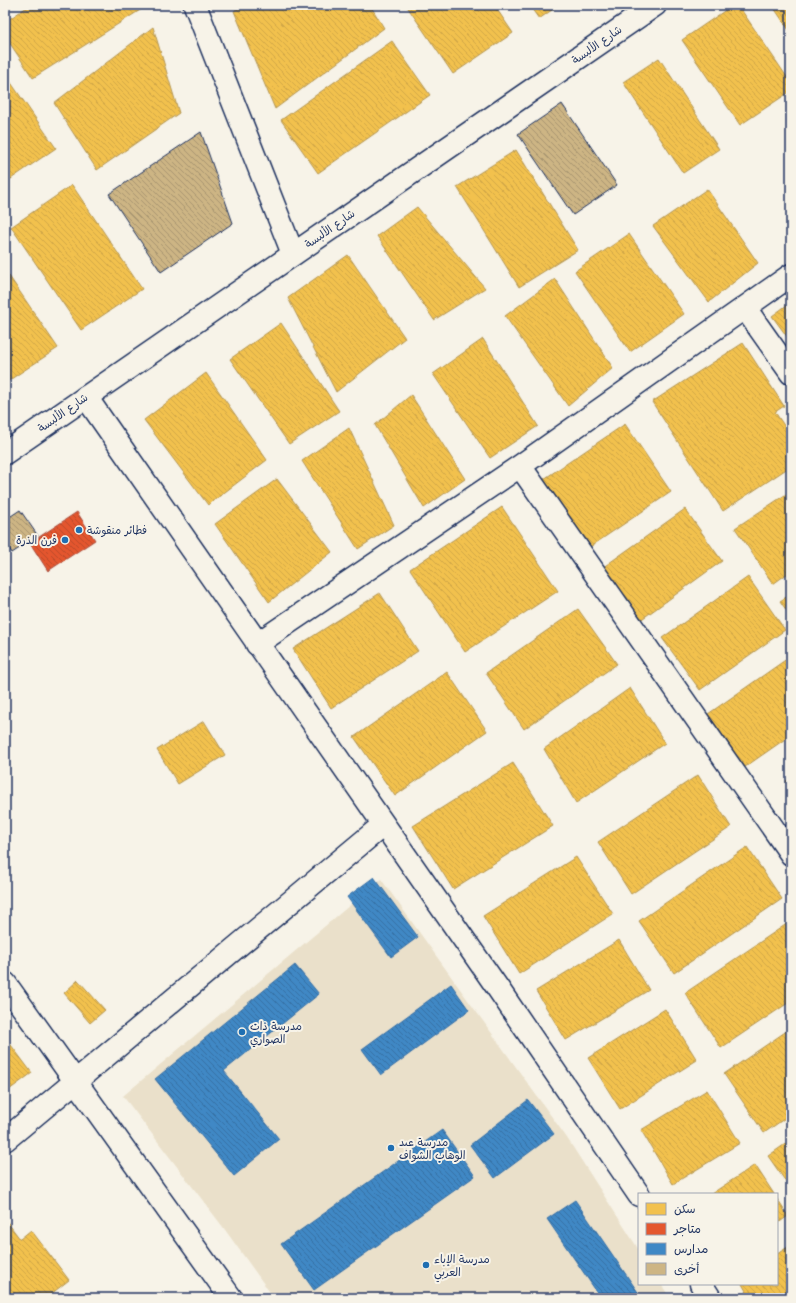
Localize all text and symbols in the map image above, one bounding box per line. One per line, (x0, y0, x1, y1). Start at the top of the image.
street label: شارع الألبسة (569, 22, 626, 69)
street label: شارع الألبسة (302, 206, 359, 253)
street label: شارع الألبسة (35, 390, 92, 437)
place label: فطائر منقوشة (87, 524, 147, 537)
marker: فطائر منقوشة (74, 525, 84, 535)
place label: فرن الذرة (16, 534, 57, 547)
marker: فرن الذرة (60, 535, 70, 545)
place label: مدرسة ذات الصواري (250, 1020, 302, 1048)
marker: مدرسة ذات الصواري (237, 1027, 247, 1037)
place label: مدرسة عبد الوهاب الشواف (399, 1136, 465, 1163)
marker: مدرسة عبد الوهاب الشواف (386, 1143, 396, 1153)
legend (638, 1193, 778, 1285)
text: سكن (674, 1202, 696, 1216)
text: متاجر (673, 1222, 701, 1237)
text: مدارس (674, 1242, 708, 1256)
place label: مدرسة الإباء العربي (434, 1253, 490, 1283)
marker: مدرسة الإباء العربي (421, 1260, 431, 1270)
text: أخرى (674, 1262, 699, 1276)

